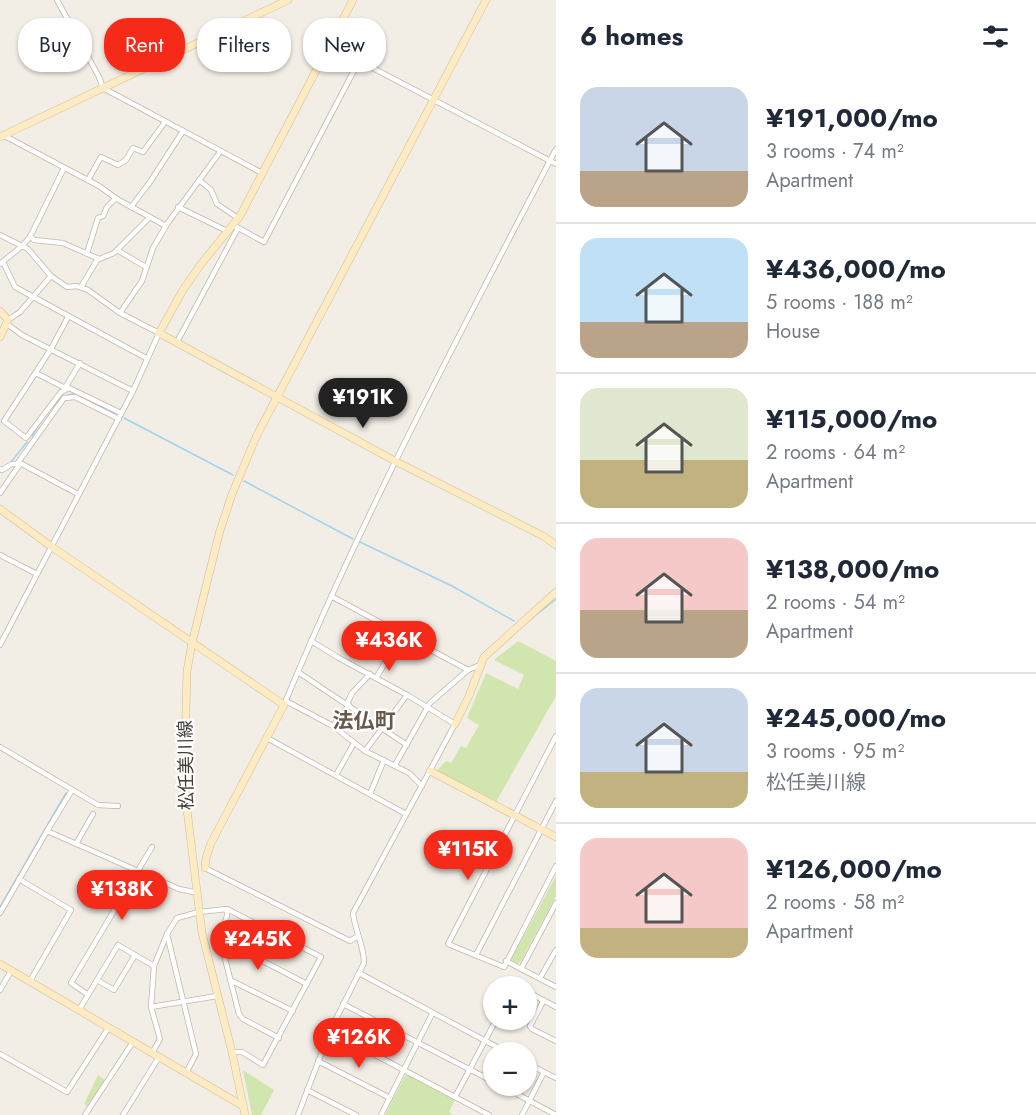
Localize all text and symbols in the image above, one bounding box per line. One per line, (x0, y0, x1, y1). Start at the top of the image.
text: 6 homes (580, 17, 683, 55)
chip: Buy (18, 18, 92, 72)
chip: Rent (104, 18, 185, 72)
chip: Filters (197, 18, 291, 72)
chip: New (303, 18, 386, 72)
icon: filters (979, 20, 1012, 53)
text: ¥191,000/mo (766, 99, 938, 137)
icon: home (628, 111, 700, 183)
text: 3 rooms · 74 m² (766, 137, 904, 166)
text: Apartment (766, 166, 853, 195)
text: ¥436,000/mo (766, 250, 946, 288)
icon: home (628, 262, 700, 334)
text: 5 rooms · 188 m² (766, 288, 913, 317)
text: House (766, 317, 820, 346)
pin: ¥191K (321, 378, 405, 429)
text: ¥191K (332, 383, 394, 412)
text: ¥115,000/mo (766, 400, 937, 438)
icon: home (628, 412, 700, 484)
text: 2 rooms · 64 m² (766, 438, 905, 467)
text: Apartment (766, 467, 853, 496)
text: ¥138,000/mo (766, 550, 939, 588)
icon: home (628, 562, 700, 634)
text: 2 rooms · 54 m² (766, 588, 905, 617)
text: Apartment (766, 617, 853, 646)
pin: ¥436K (347, 621, 431, 672)
text: ¥436K (355, 626, 423, 655)
text: ¥245,000/mo (766, 699, 946, 737)
district label: 法仏町 (333, 706, 396, 736)
icon: home (628, 712, 700, 784)
street label: 松任美川線 (172, 720, 200, 810)
text: 3 rooms · 95 m² (766, 737, 904, 766)
text: 松任美川線 (766, 768, 866, 797)
pin: ¥115K (426, 830, 510, 881)
text: ¥115K (438, 835, 498, 864)
text: ¥126,000/mo (766, 850, 942, 888)
icon: home (628, 862, 700, 934)
pin: ¥138K (80, 870, 164, 921)
text: ¥138K (91, 875, 153, 904)
text: 2 rooms · 58 m² (766, 888, 904, 917)
text: Apartment (766, 917, 853, 946)
pin: ¥245K (216, 920, 300, 971)
text: ¥245K (224, 925, 292, 954)
map controls (483, 976, 537, 1096)
button: + (483, 976, 537, 1030)
pin: ¥126K (317, 1018, 401, 1069)
text: ¥126K (327, 1023, 391, 1052)
button: − (483, 1042, 537, 1096)

